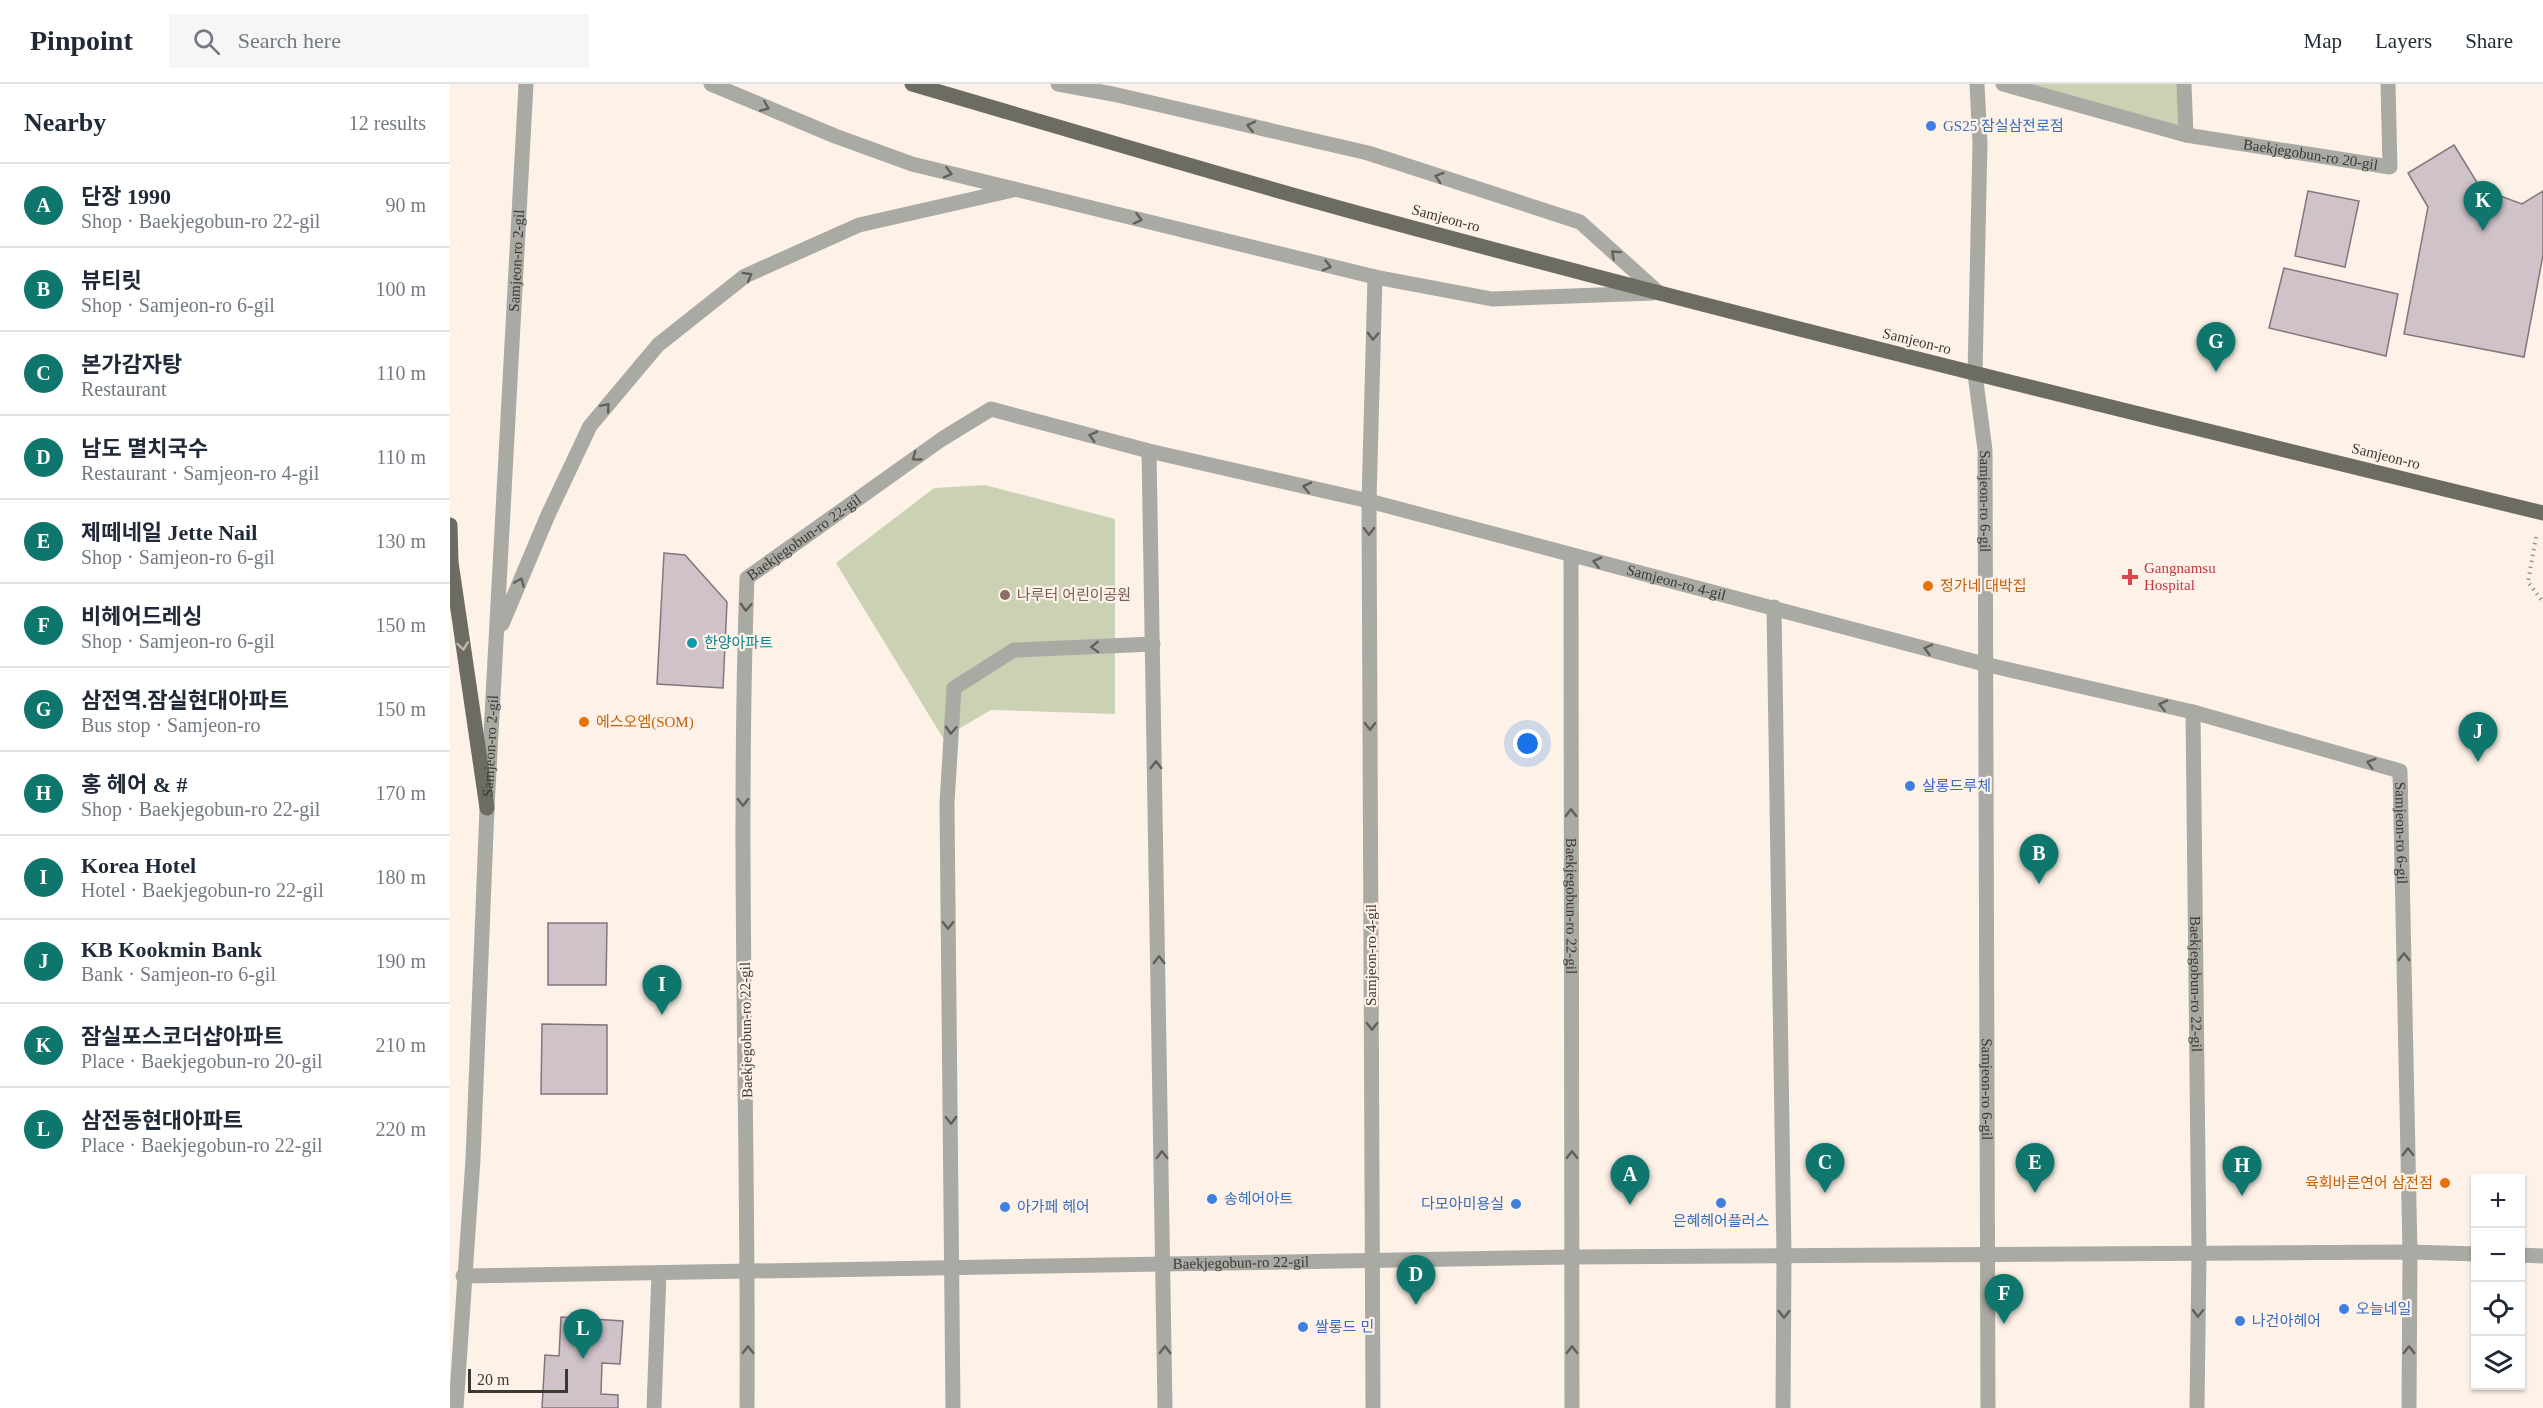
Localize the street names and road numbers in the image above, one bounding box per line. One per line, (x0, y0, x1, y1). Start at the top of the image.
street label: Baekjegobun-ro 20-gil (2242, 136, 2379, 173)
street label: Samjeon-ro (1410, 201, 1482, 235)
street label: Samjeon-ro 2-gil (506, 209, 527, 312)
street label: Samjeon-ro (1881, 325, 1953, 357)
street label: Samjeon-ro (2350, 440, 2422, 472)
street label: Samjeon-ro 6-gil (1977, 450, 1993, 552)
street label: Baekjegobun-ro 22-gil (744, 491, 864, 583)
street label: Samjeon-ro 4-gil (1625, 562, 1728, 603)
street label: Samjeon-ro 2-gil (480, 695, 501, 797)
street label: Samjeon-ro 6-gil (2392, 782, 2410, 884)
street label: Baekjegobun-ro 22-gil (1563, 838, 1579, 974)
street label: Samjeon-ro 4-gil (1363, 904, 1379, 1006)
street label: Baekjegobun-ro 22-gil (2187, 916, 2205, 1052)
street label: Baekjegobun-ro 22-gil (737, 962, 755, 1098)
street label: Samjeon-ro 6-gil (1979, 1038, 1995, 1140)
street label: Baekjegobun-ro 22-gil (1173, 1254, 1309, 1272)

